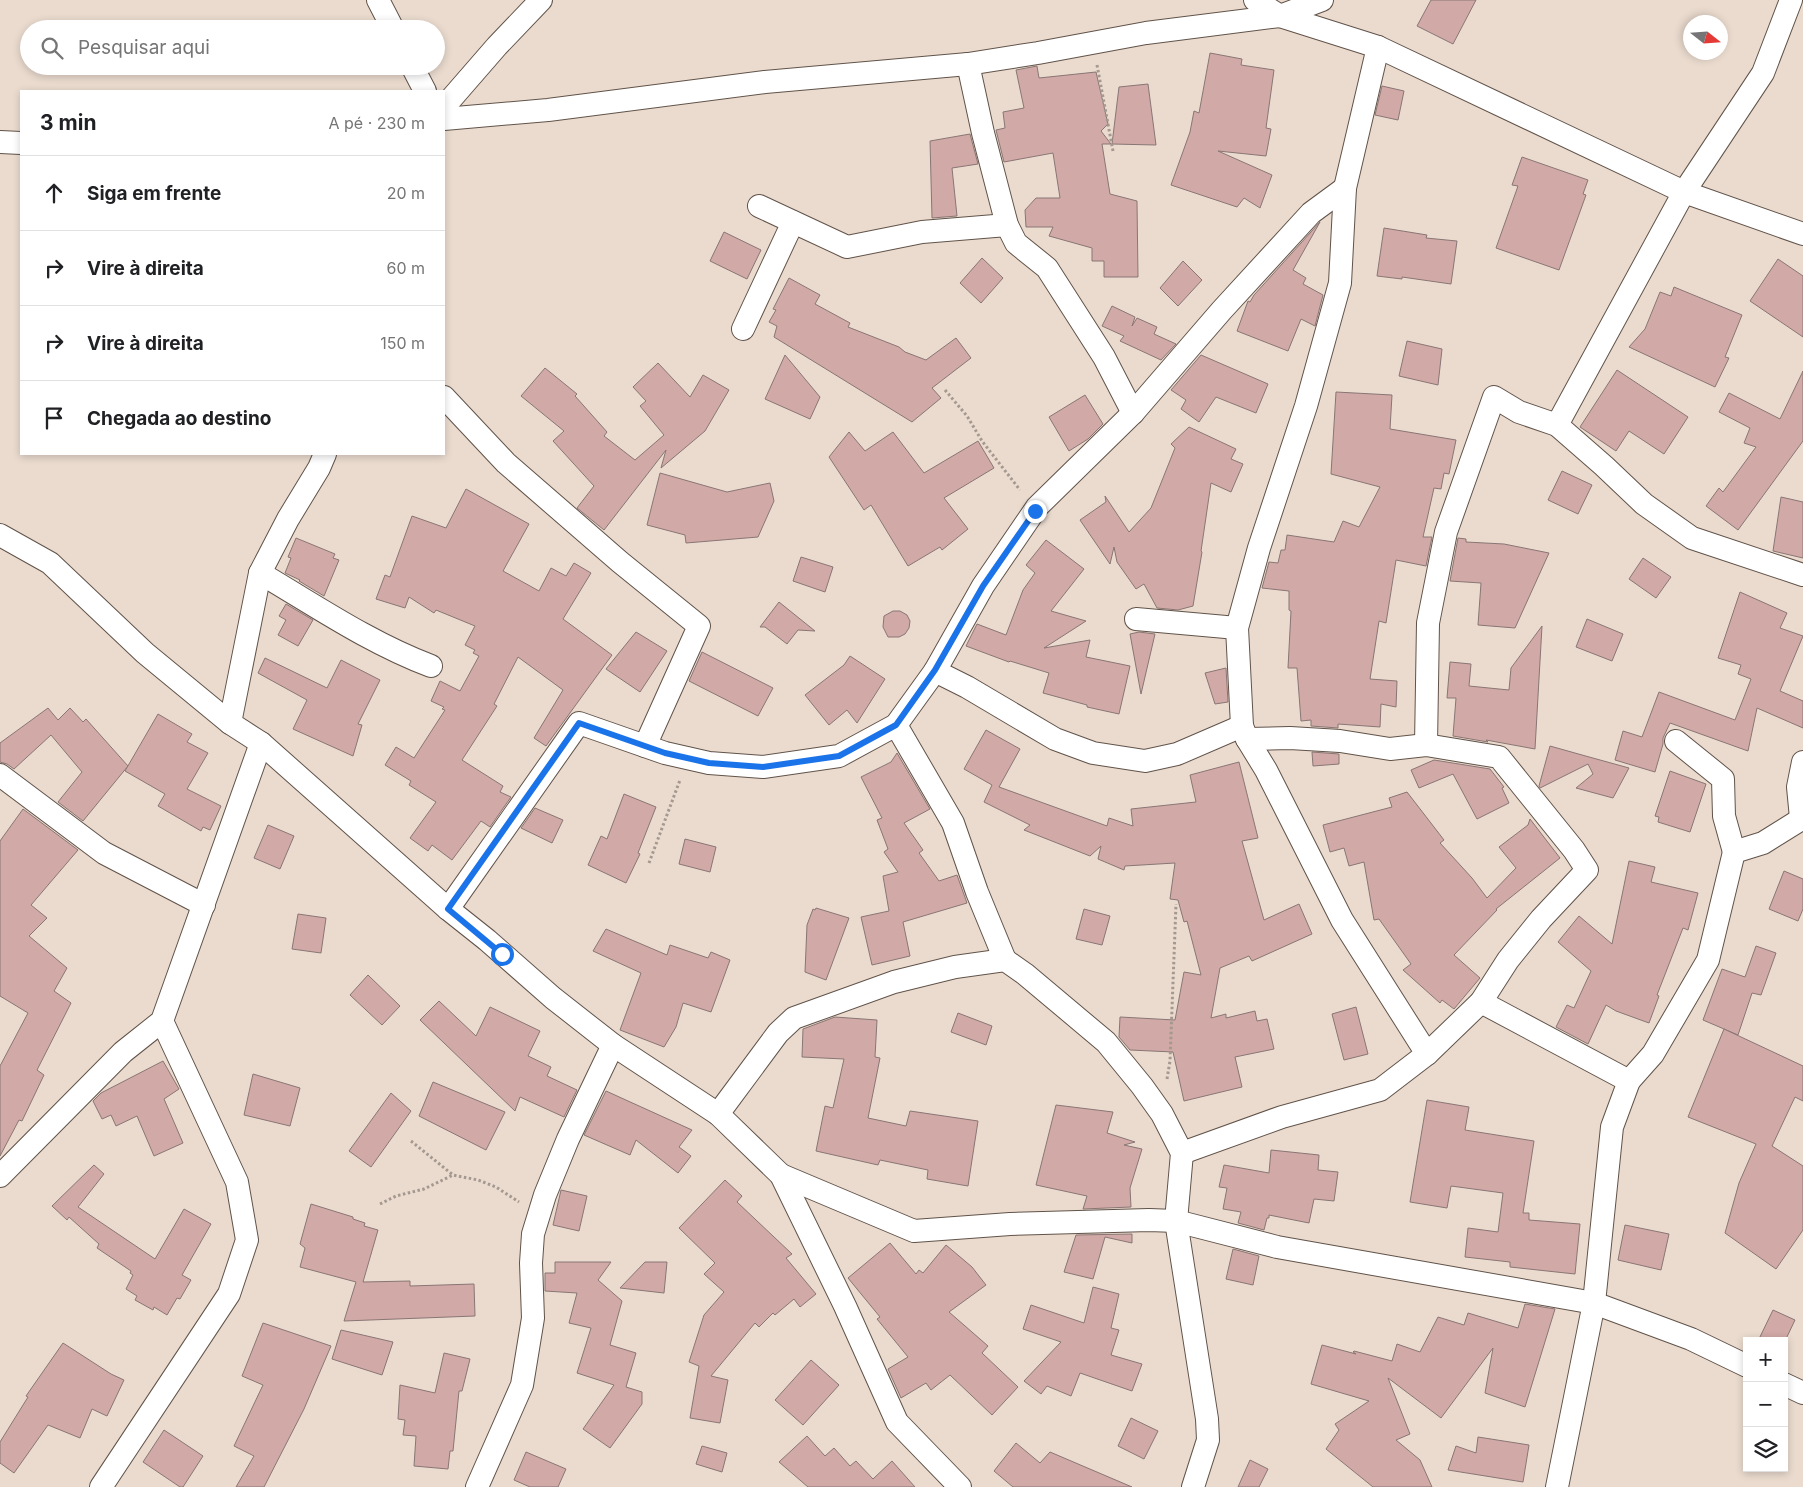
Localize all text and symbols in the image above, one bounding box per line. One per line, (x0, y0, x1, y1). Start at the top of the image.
north arrow (1683, 15, 1728, 60)
search box (20, 20, 445, 75)
icon: search (38, 34, 66, 62)
text: Pesquisar aqui (78, 36, 210, 59)
text: 3 min (40, 110, 96, 135)
text: A pé · 230 m (328, 113, 425, 133)
icon: ahead (40, 179, 68, 207)
text: Siga em frente (87, 182, 221, 205)
text: 20 m (387, 183, 425, 203)
icon: right (40, 254, 68, 282)
text: Vire à direita (87, 257, 204, 280)
text: 60 m (386, 258, 425, 278)
icon: right (40, 329, 68, 357)
text: Vire à direita (87, 332, 204, 355)
text: 150 m (380, 333, 425, 353)
icon: arrive (40, 404, 68, 432)
text: Chegada ao destino (87, 407, 271, 430)
route end (1024, 500, 1047, 523)
route start (491, 943, 514, 966)
map controls (1743, 1337, 1788, 1472)
button: + (1743, 1337, 1788, 1382)
button: − (1743, 1382, 1788, 1427)
button: layers (1743, 1427, 1788, 1472)

